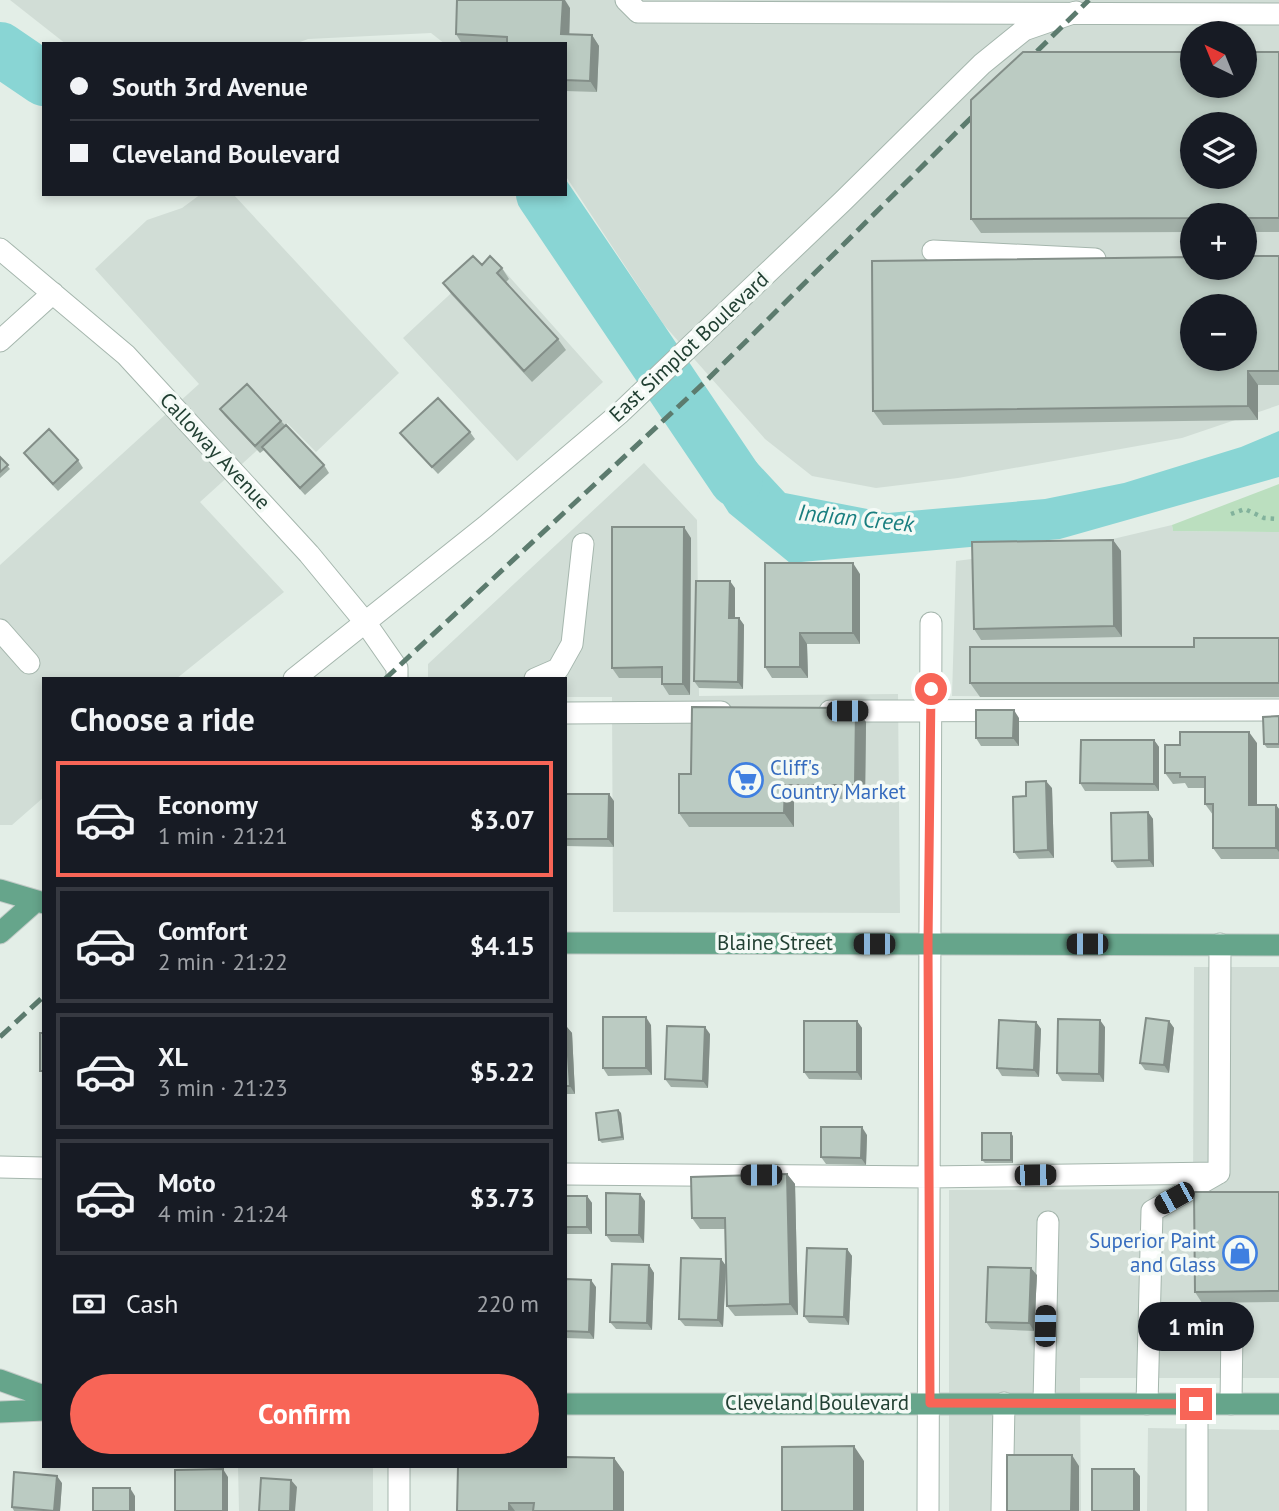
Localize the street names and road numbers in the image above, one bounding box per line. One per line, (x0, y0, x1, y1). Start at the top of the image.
street label: East Simplot Boulevard (603, 266, 774, 428)
street label: Calloway Avenue (154, 386, 277, 515)
street label: Blaine Street (717, 929, 833, 956)
street label: Cleveland Boulevard (725, 1389, 909, 1416)

